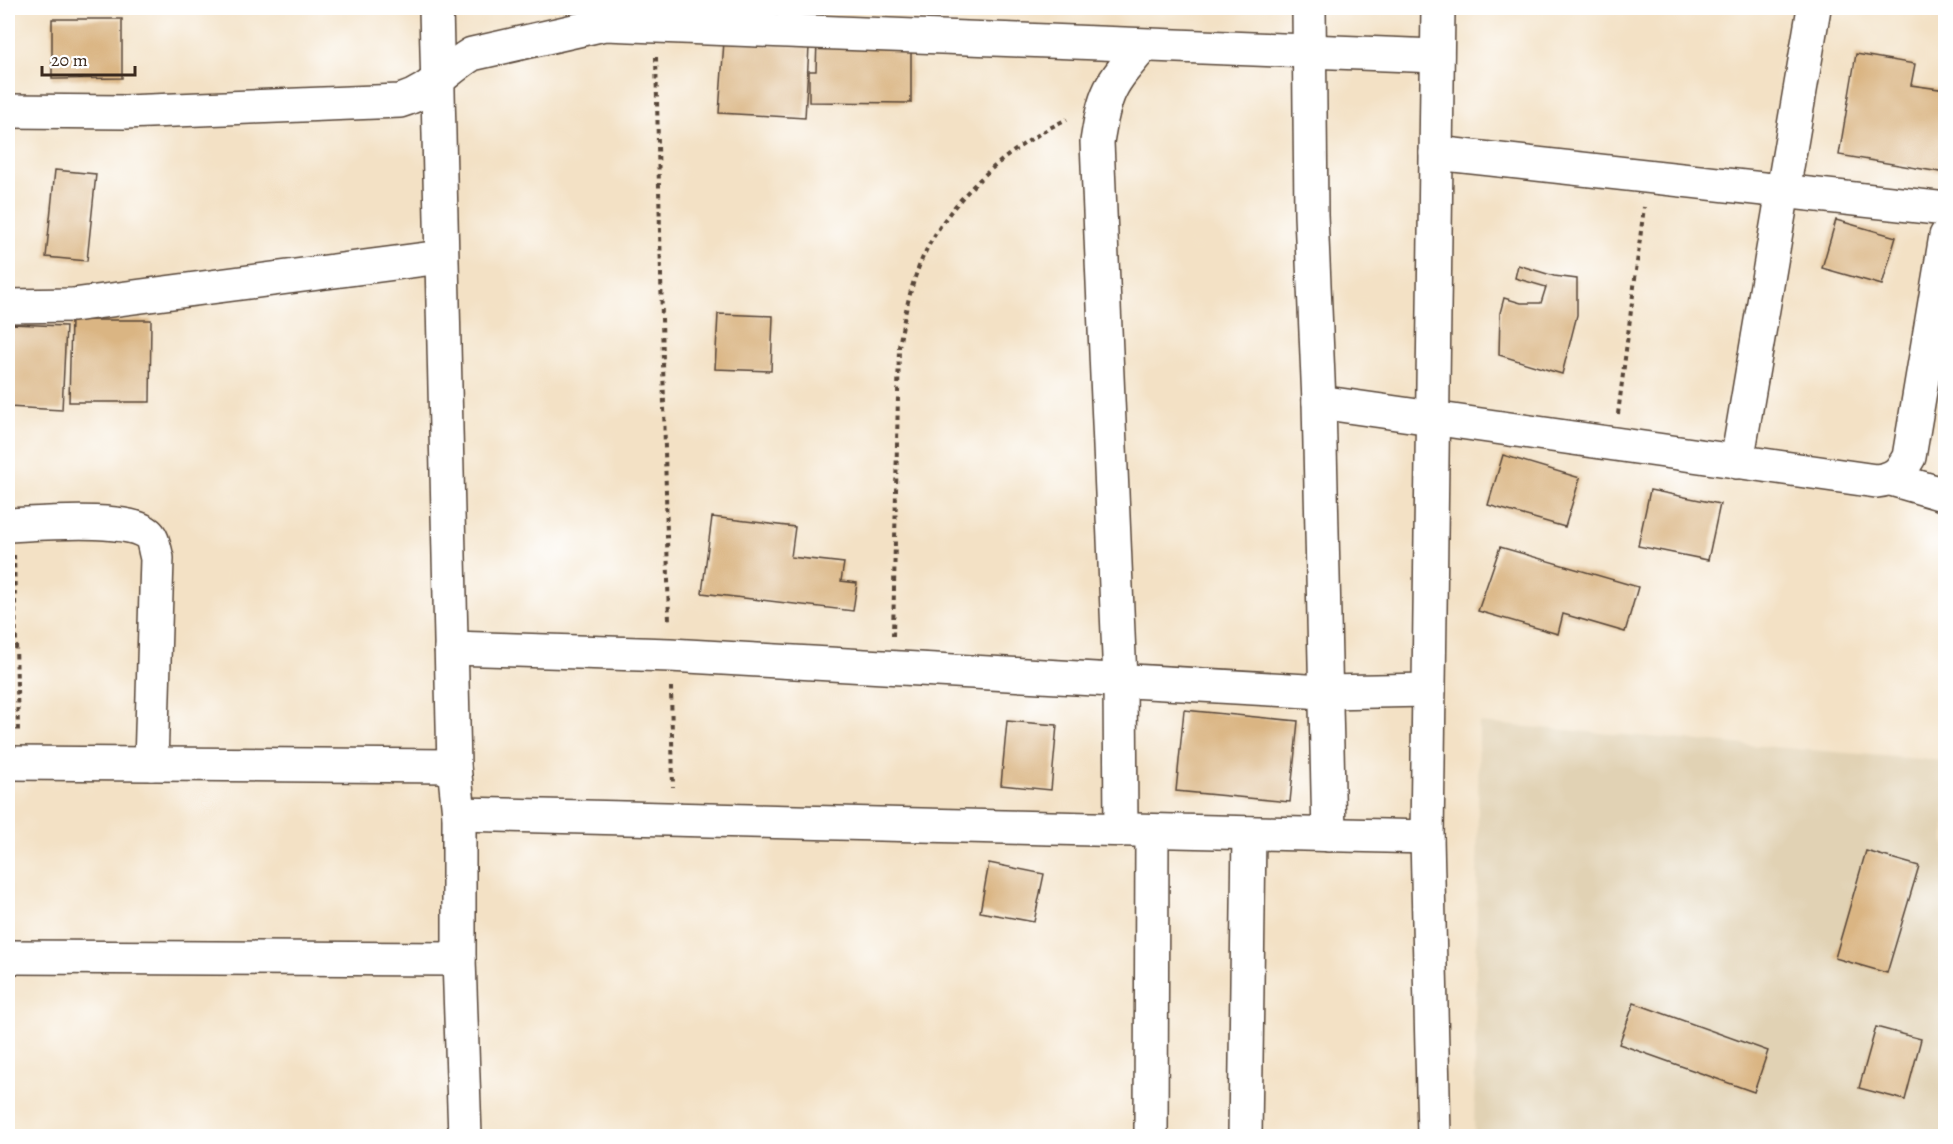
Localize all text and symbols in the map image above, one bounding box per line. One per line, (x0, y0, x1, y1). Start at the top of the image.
scale bar (42, 39, 135, 77)
text: 20 m (51, 48, 88, 72)

